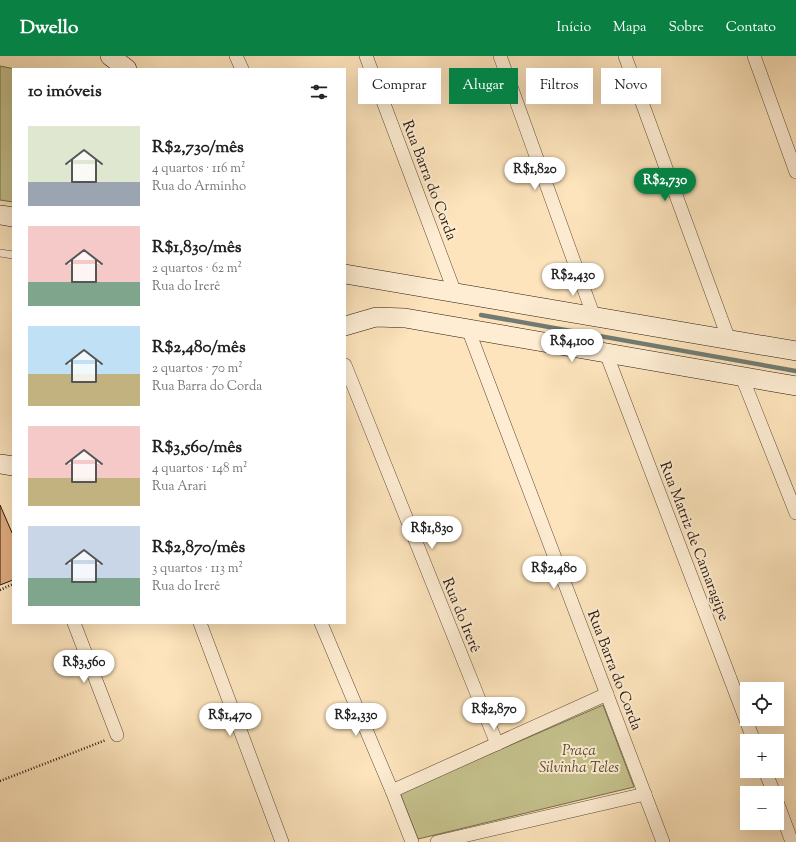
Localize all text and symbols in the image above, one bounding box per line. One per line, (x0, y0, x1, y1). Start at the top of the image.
text: Dwello (20, 15, 78, 42)
text: Início (556, 18, 591, 38)
text: Mapa (613, 18, 646, 38)
text: Sobre (668, 18, 704, 38)
text: Contato (726, 18, 776, 38)
chip: Comprar (358, 68, 441, 104)
chip: Alugar (449, 68, 518, 104)
chip: Filtros (526, 68, 593, 104)
chip: Novo (601, 68, 661, 104)
text: 10 imóveis (28, 80, 102, 104)
icon: filters (308, 81, 330, 103)
street label: Rua Barra do Corda (396, 117, 461, 244)
text: R$2,730/mês (152, 136, 244, 160)
icon: home (60, 142, 108, 190)
pin: R$1,820 (498, 157, 572, 191)
text: 4 quartos · 116 m² (152, 160, 245, 178)
text: R$1,820 (513, 161, 557, 179)
pin: R$2,730 (628, 168, 702, 202)
text: R$2,730 (643, 172, 687, 190)
text: Rua do Arminho (152, 178, 246, 196)
text: R$1,830/mês (152, 236, 242, 260)
icon: home (60, 242, 108, 290)
text: 2 quartos · 62 m² (152, 260, 242, 278)
pin: R$2,430 (536, 263, 610, 297)
text: R$2,430 (551, 267, 595, 285)
text: Rua do Irerê (152, 278, 220, 296)
pin: R$4,100 (535, 329, 609, 363)
text: R$4,100 (550, 333, 594, 351)
text: R$2,480/mês (152, 336, 246, 360)
icon: home (60, 342, 108, 390)
text: 2 quartos · 70 m² (152, 360, 243, 378)
text: Rua Barra do Corda (152, 378, 262, 396)
text: R$3,560/mês (152, 436, 242, 460)
icon: home (60, 442, 108, 490)
street label: Rua Matriz de Camaragipe (653, 459, 734, 624)
text: 4 quartos · 148 m² (152, 460, 248, 478)
text: Rua Arari (152, 478, 207, 496)
pin: R$1,830 (395, 516, 469, 550)
text: R$1,830 (411, 520, 453, 538)
text: R$2,870/mês (152, 536, 245, 560)
icon: home (60, 542, 108, 590)
pin: R$2,480 (517, 556, 591, 590)
text: 3 quartos · 113 m² (152, 560, 243, 578)
text: R$2,480 (531, 560, 577, 578)
street label: Rua do Irerê (436, 575, 485, 656)
text: Rua do Irerê (152, 578, 220, 596)
street label: Rua Barra do Corda (581, 607, 646, 734)
pin: R$3,560 (47, 650, 121, 684)
text: R$3,560 (63, 654, 105, 672)
map controls (740, 682, 784, 830)
button: locate (740, 682, 784, 726)
pin: R$2,870 (457, 697, 531, 731)
text: R$2,870 (471, 701, 517, 719)
pin: R$1,470 (193, 703, 267, 737)
pin: R$2,330 (319, 703, 393, 737)
text: R$1,470 (208, 707, 252, 725)
text: R$2,330 (335, 707, 377, 725)
button: + (740, 734, 784, 778)
park label: Praça Silvinha Teles (539, 741, 619, 779)
button: − (740, 786, 784, 830)

